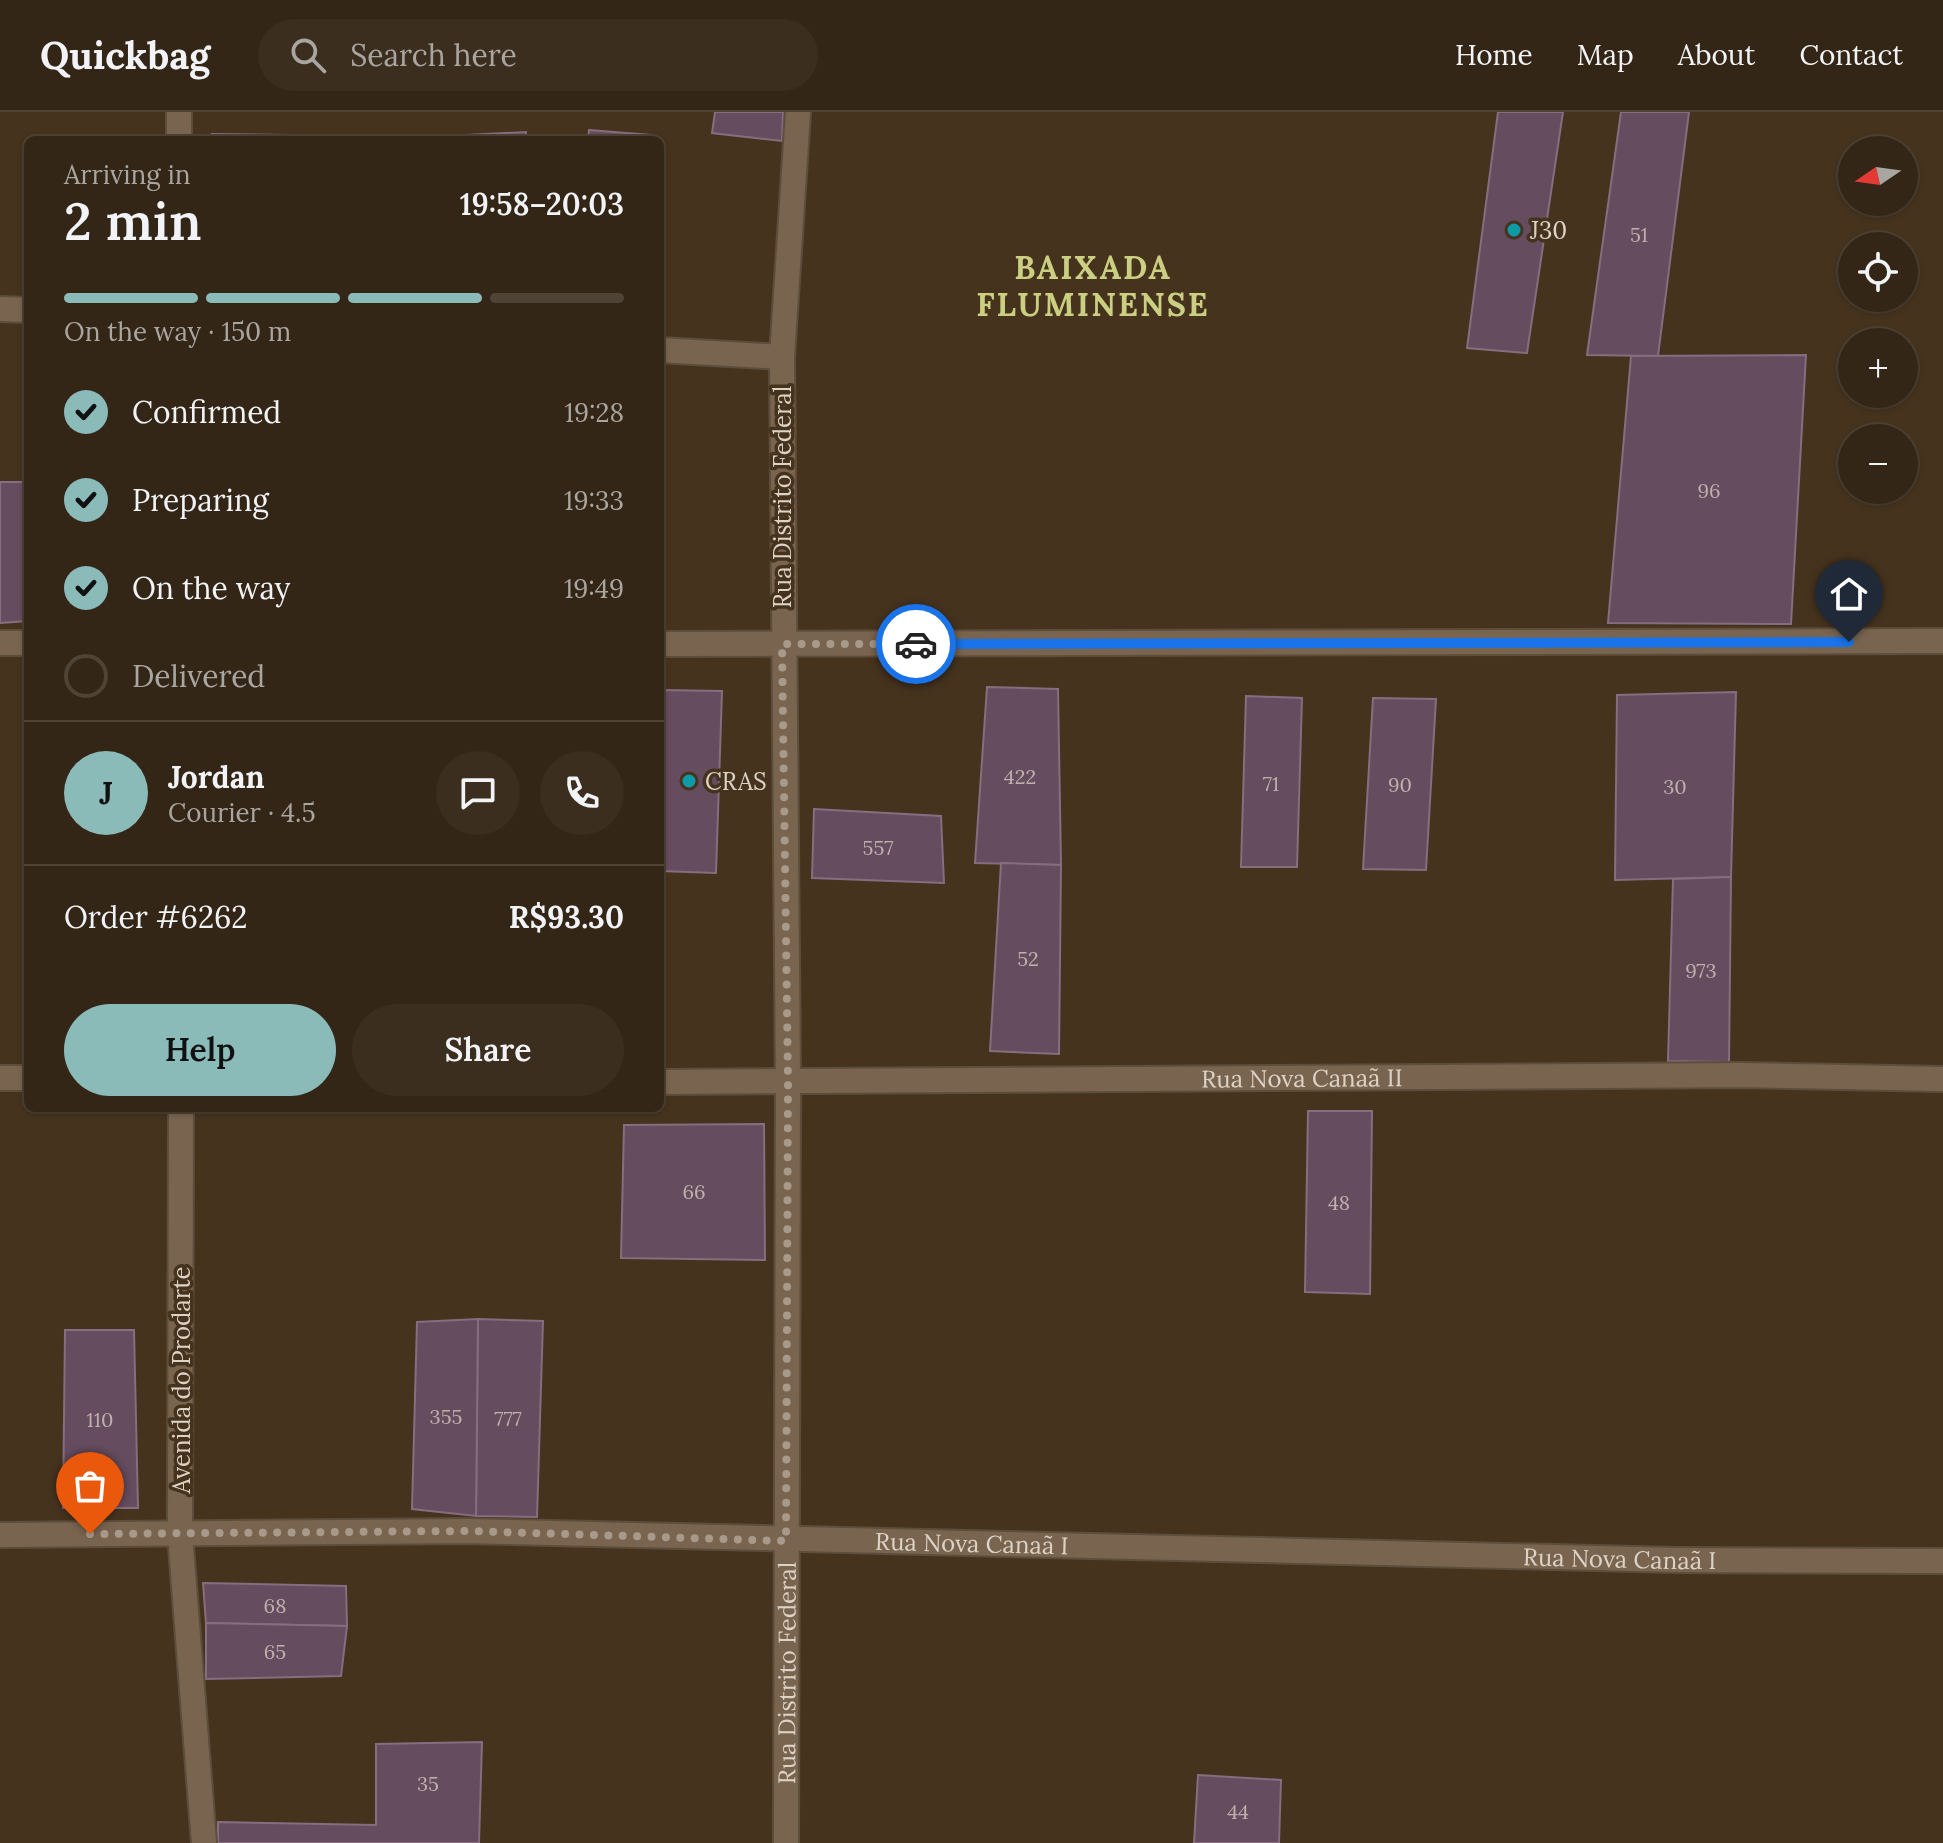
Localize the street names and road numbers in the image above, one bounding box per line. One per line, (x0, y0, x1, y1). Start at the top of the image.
street label: Rua Distrito Federal (767, 386, 798, 608)
street label: Rua Nova Canaã II (1201, 1062, 1403, 1094)
street label: Avenida do Prodarte (166, 1266, 197, 1495)
street label: Rua Nova Canaã I (875, 1525, 1069, 1561)
street label: Rua Nova Canaã I (1523, 1541, 1716, 1576)
street label: Rua Distrito Federal (771, 1562, 802, 1784)

